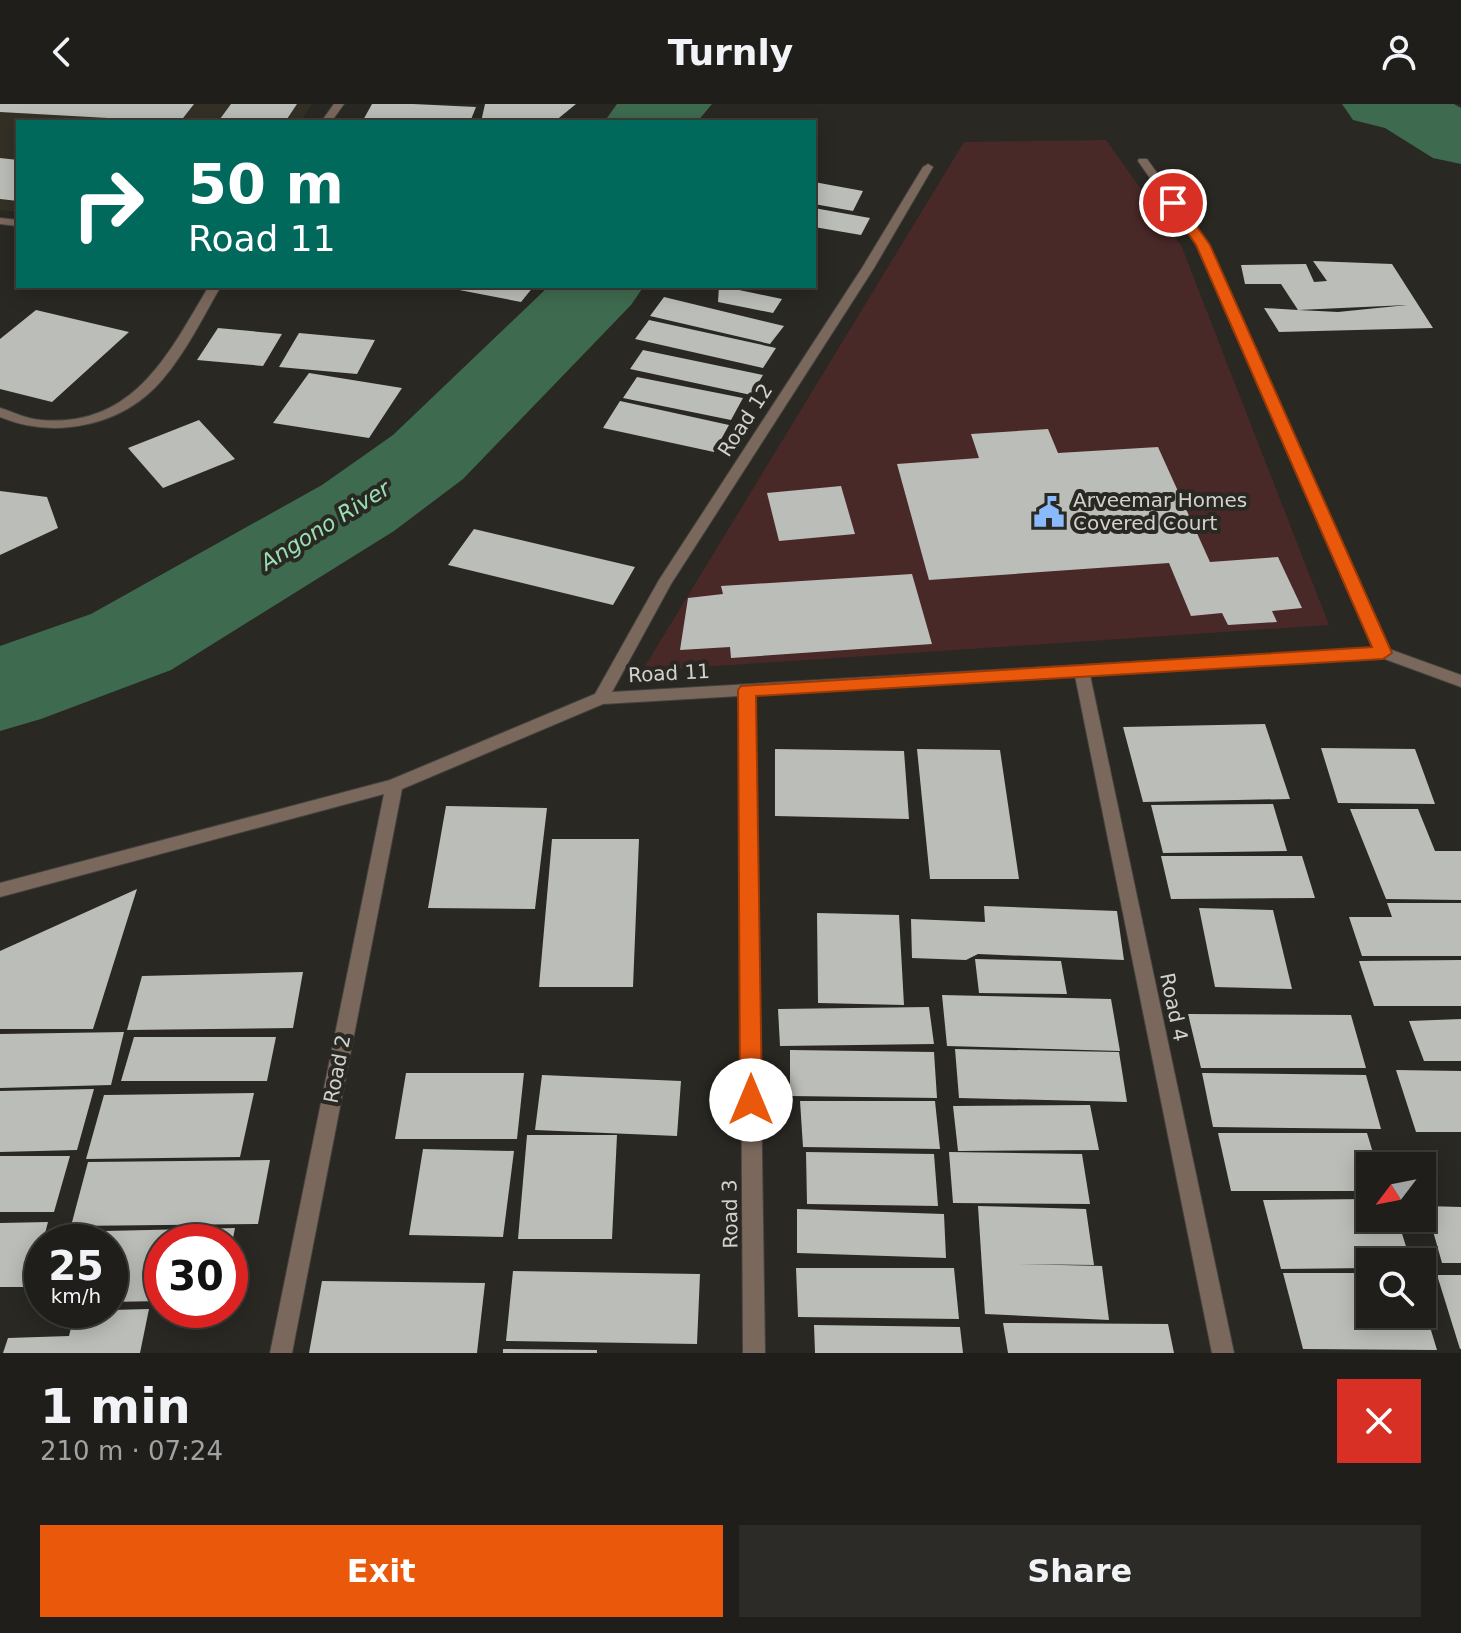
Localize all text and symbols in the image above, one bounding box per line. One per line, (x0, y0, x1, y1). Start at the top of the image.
icon: back (40, 30, 84, 74)
icon: person (1377, 30, 1421, 74)
text: Turnly (668, 32, 793, 73)
text: 50 m (188, 151, 344, 216)
icon: right (56, 152, 160, 256)
pin (1139, 169, 1207, 237)
icon: arrive (1151, 181, 1195, 225)
text: Road 11 (188, 218, 336, 259)
street label: Road 12 (713, 379, 777, 461)
water label: Angono River (254, 475, 396, 576)
place label: Arveemar Homes Covered Court (1073, 488, 1247, 535)
public building icon: Arveemar Homes Covered Court (1032, 495, 1066, 529)
street label: Road 11 (627, 659, 711, 687)
street label: Road 4 (1155, 971, 1193, 1043)
street label: Road 2 (319, 1033, 355, 1105)
position arrow (709, 1058, 793, 1142)
north arrow (1356, 1152, 1436, 1232)
map controls (1356, 1152, 1436, 1328)
street label: Road 3 (717, 1179, 743, 1249)
speed limit sign: 30 (144, 1224, 248, 1328)
text: 25 (48, 1243, 104, 1289)
button: search (1356, 1248, 1436, 1328)
text: km/h (51, 1284, 101, 1308)
text: 1 min (40, 1378, 191, 1434)
button: close (1337, 1379, 1421, 1463)
text: 210 m · 07:24 (40, 1436, 223, 1466)
button: Exit (40, 1525, 723, 1617)
button: Share (739, 1525, 1421, 1617)

